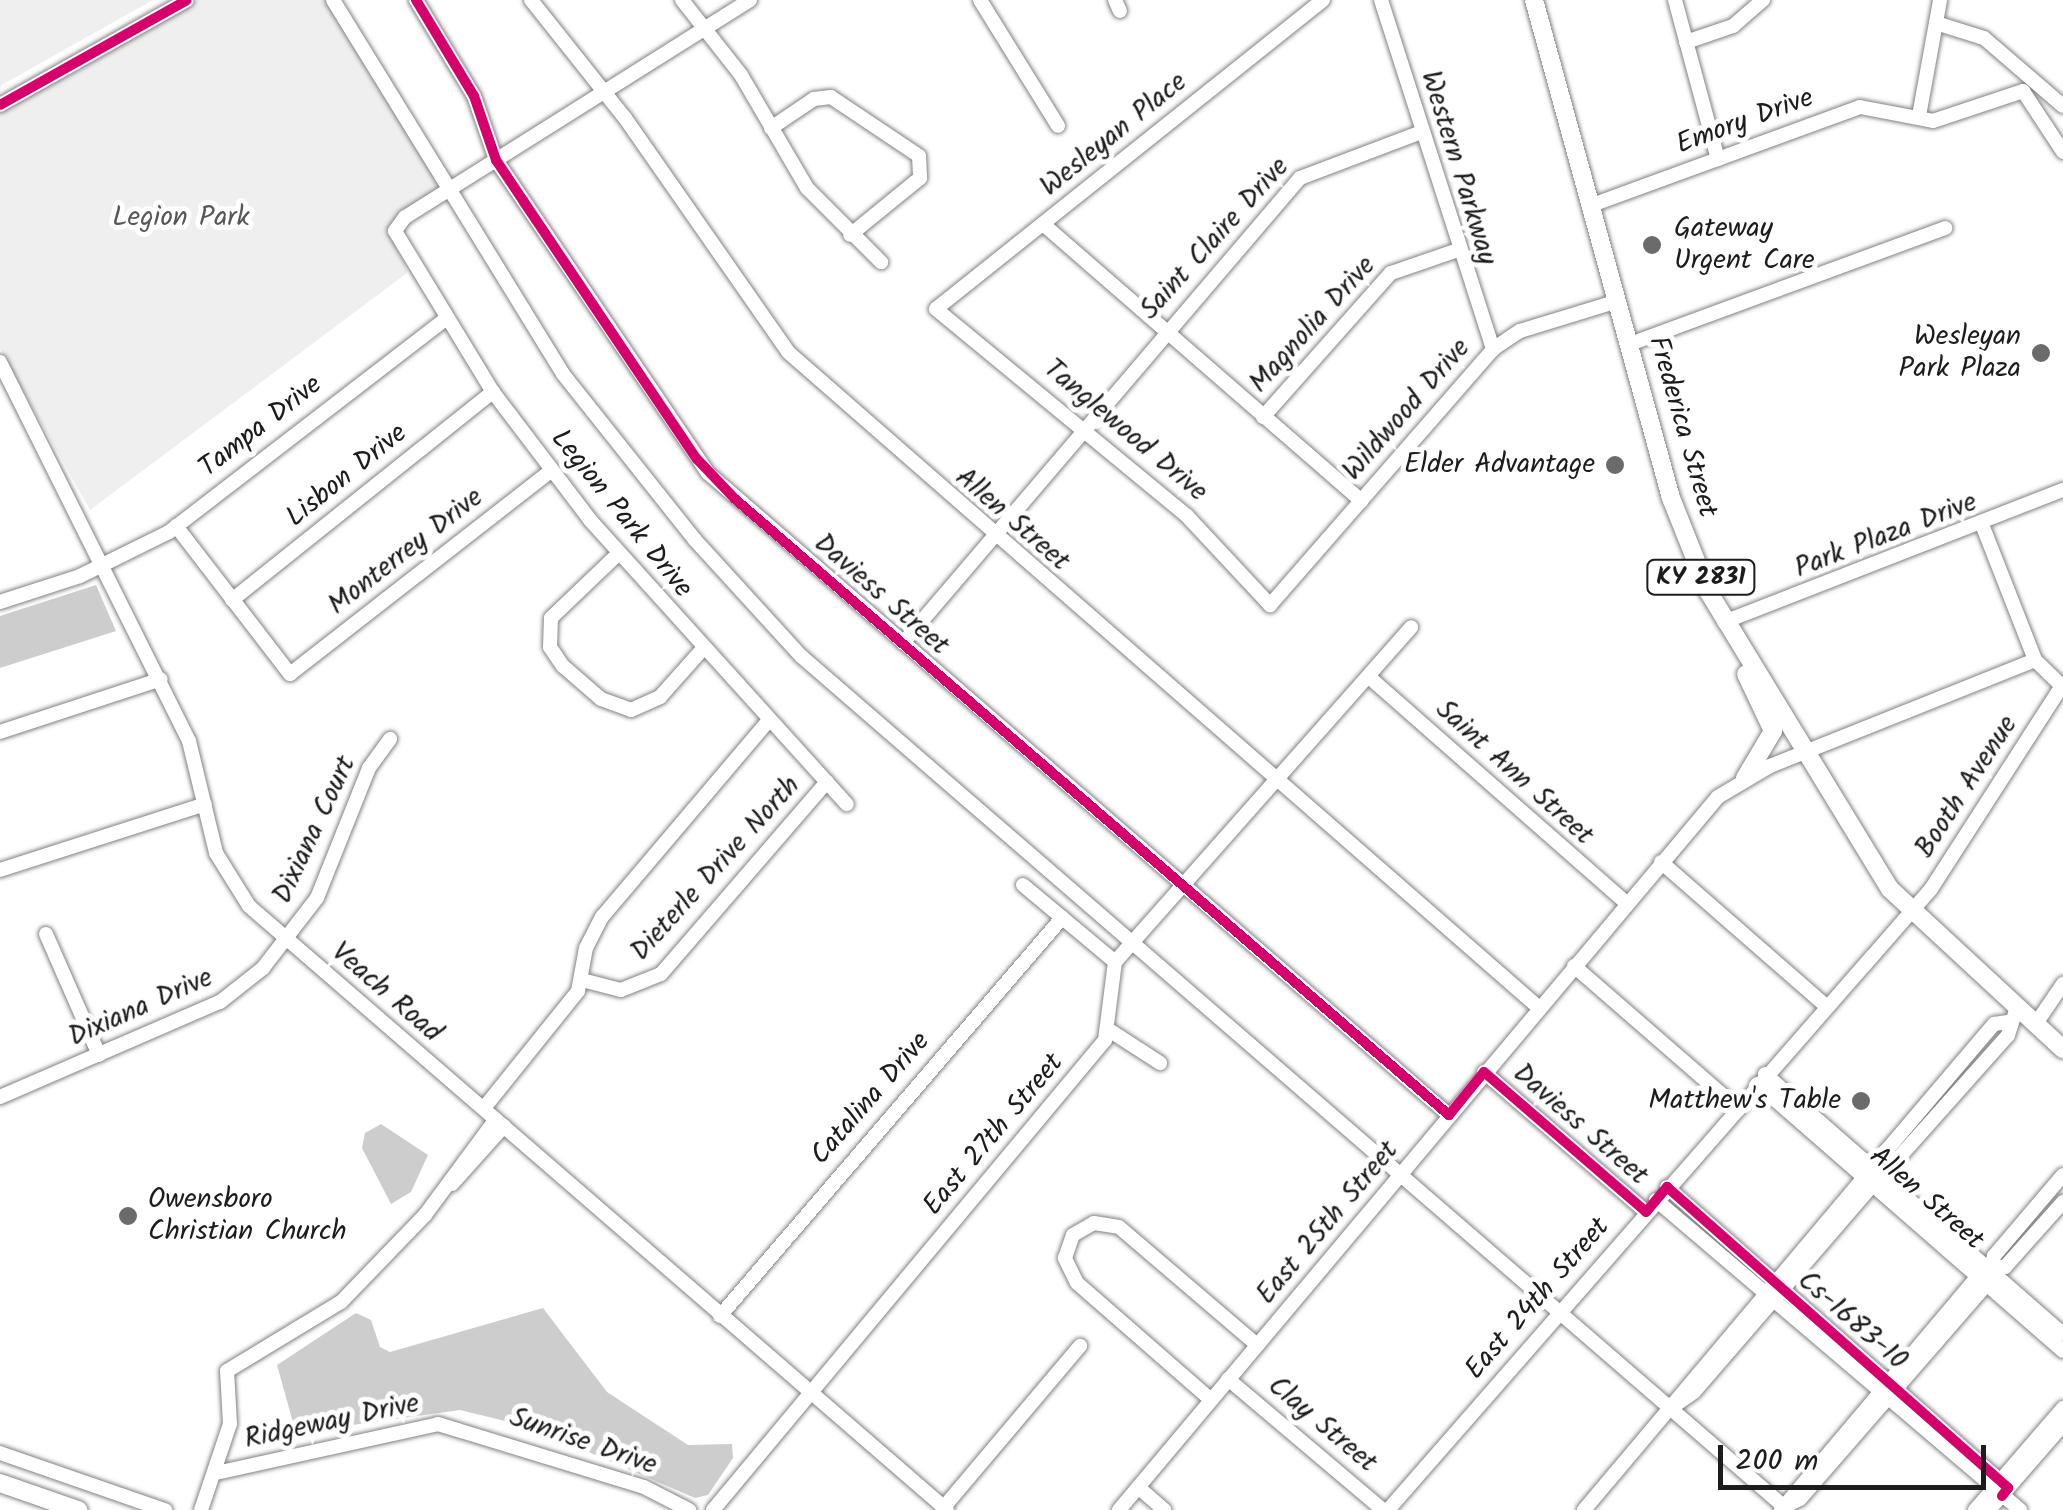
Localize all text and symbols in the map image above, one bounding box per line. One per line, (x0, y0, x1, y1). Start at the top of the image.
street label: Wesleyan Place (1034, 66, 1194, 204)
street label: Western Parkway (1413, 67, 1503, 269)
street label: Emory Drive (1672, 82, 1818, 162)
street label: Saint Claire Drive (1133, 151, 1297, 327)
park label: Legion Park (112, 201, 250, 235)
place label: Gateway Urgent Care (1674, 212, 1815, 278)
marker: Gateway Urgent Care (1639, 232, 1665, 258)
street label: Magnolia Drive (1243, 250, 1383, 400)
place label: Wesleyan Park Plaza (1898, 320, 2021, 386)
street label: Wildwood Drive (1336, 332, 1478, 488)
street label: Frederica Street (1640, 333, 1724, 521)
marker: Wesleyan Park Plaza (2030, 342, 2052, 364)
street label: Tanglewood Drive (1036, 353, 1214, 509)
street label: Tampa Drive (193, 369, 329, 485)
street label: Lisbon Drive (280, 417, 414, 535)
street label: Legion Park Drive (543, 423, 699, 605)
place label: Elder Advantage (1404, 448, 1595, 482)
marker: Elder Advantage (1604, 454, 1626, 476)
street label: Allen Street (948, 461, 1076, 579)
street label: Monterrey Drive (322, 481, 490, 623)
street label: Park Plaza Drive (1790, 486, 1982, 586)
street label: Daviess Street (806, 527, 956, 663)
road number: KY 2831 (1646, 557, 1756, 597)
street label: Saint Ann Street (1428, 693, 1600, 853)
street label: Booth Avenue (1909, 710, 2025, 864)
street label: Dixiana Court (266, 751, 364, 909)
street label: Dieterle Drive North (624, 770, 808, 968)
street label: Veach Road (324, 936, 448, 1050)
street label: Dixiana Drive (64, 961, 218, 1055)
street label: Catalina Drive (804, 1026, 938, 1172)
street label: East 27th Street (917, 1047, 1071, 1223)
street label: Daviess Street (1505, 1057, 1655, 1193)
place label: Matthew's Table (1648, 1084, 1841, 1118)
marker: Matthew's Table (1850, 1090, 1872, 1112)
street label: East 25th Street (1250, 1134, 1406, 1312)
street label: Allen Street (1862, 1140, 1990, 1258)
place label: Owensboro Christian Church (148, 1183, 346, 1249)
marker: Owensboro Christian Church (117, 1205, 139, 1227)
street label: East 24th Street (1459, 1211, 1617, 1387)
street label: Cs-1683-10 (1790, 1264, 1914, 1378)
street label: Clay Street (1261, 1370, 1383, 1480)
street label: Ridgeway Drive (242, 1387, 422, 1457)
street label: Sunrise Drive (505, 1401, 661, 1483)
scale bar (1723, 1425, 1990, 1487)
text: 200 m (1735, 1438, 1818, 1486)

